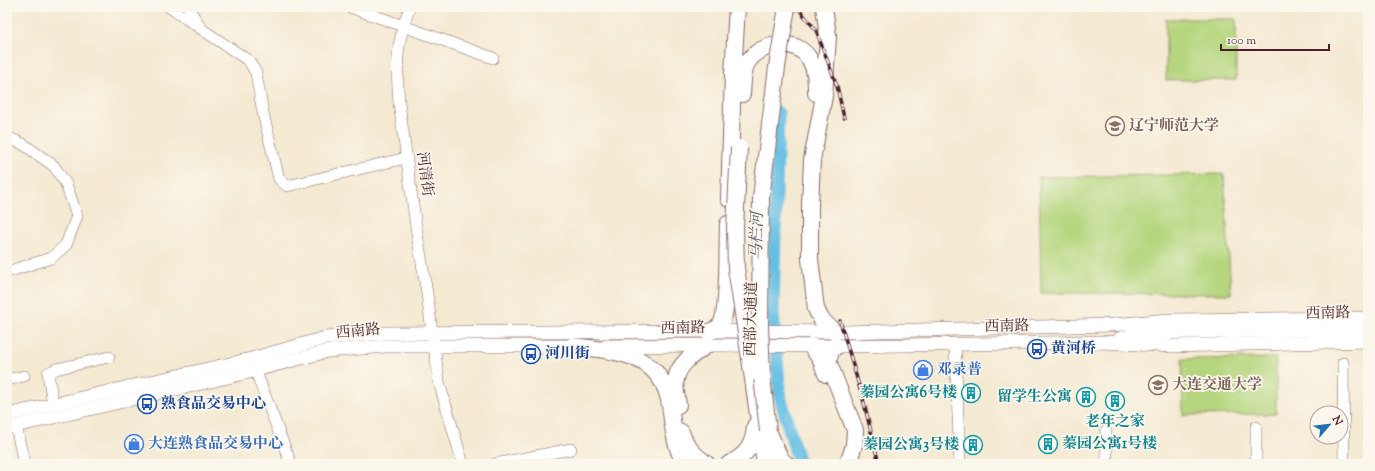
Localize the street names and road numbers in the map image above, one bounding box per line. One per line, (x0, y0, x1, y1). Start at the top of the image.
street label: 河清街 (410, 150, 438, 198)
street label: 西部大通道 (741, 281, 763, 357)
street label: 西南路 (1305, 303, 1351, 325)
street label: 西南路 (984, 316, 1030, 338)
street label: 西南路 (660, 318, 706, 340)
street label: 西南路 (335, 320, 381, 344)

